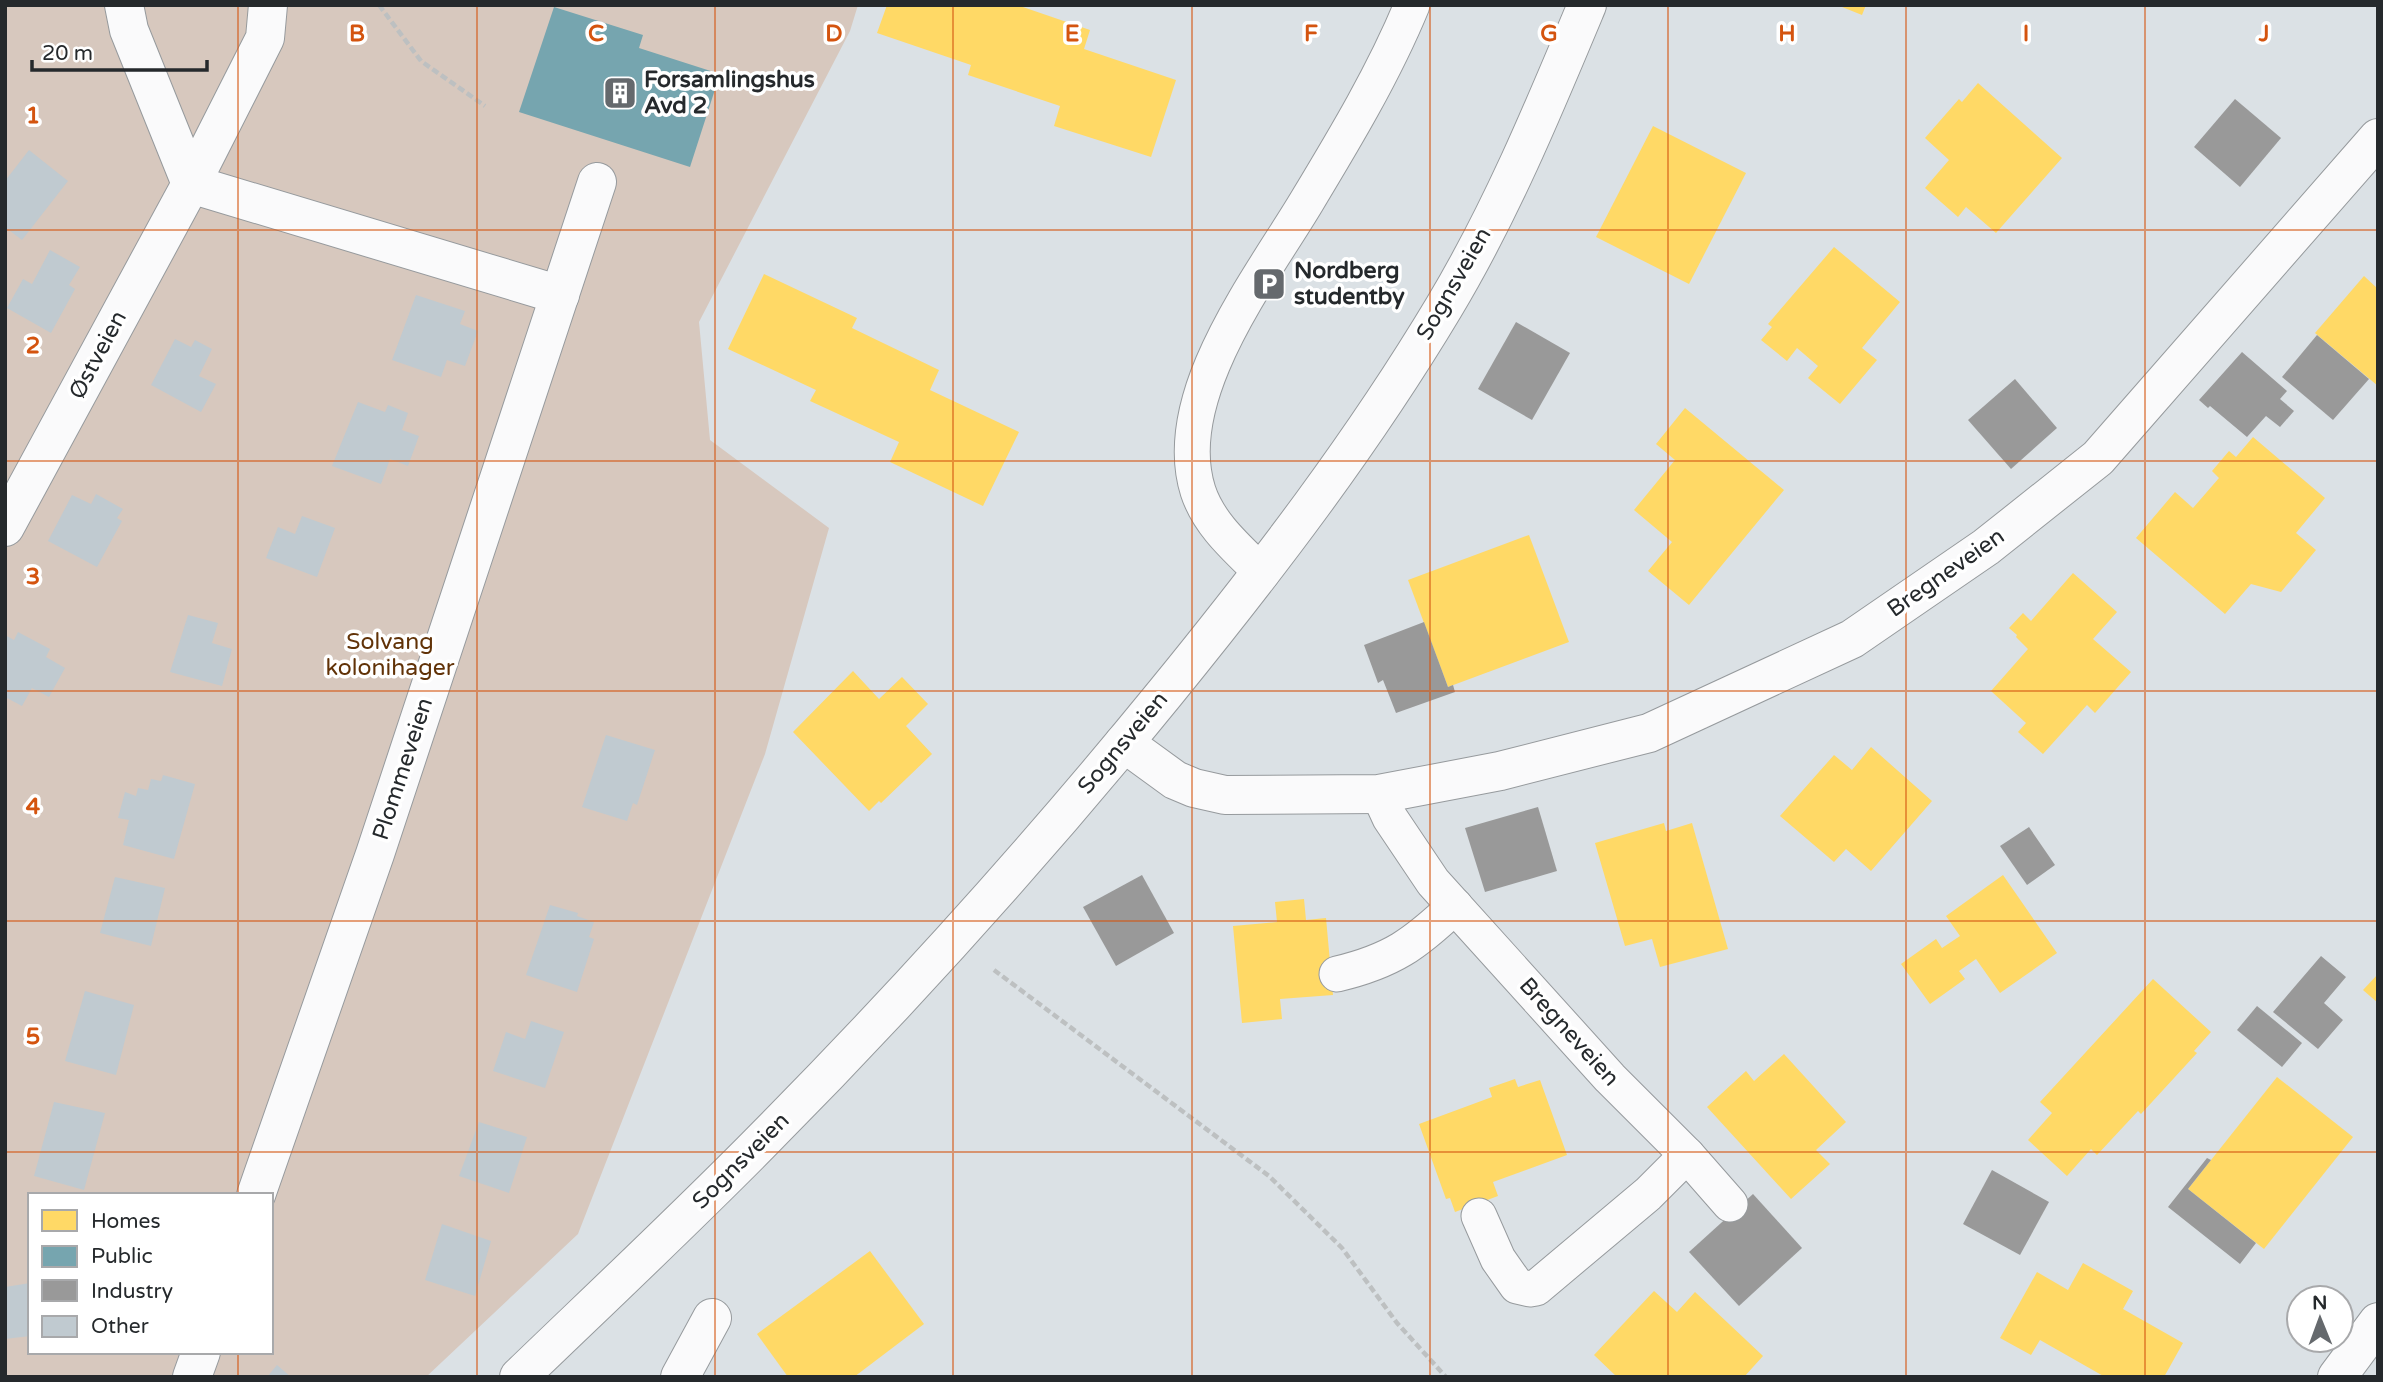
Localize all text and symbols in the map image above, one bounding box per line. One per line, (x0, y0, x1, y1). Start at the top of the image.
text: B (349, 20, 365, 48)
text: C (588, 20, 604, 48)
text: D (825, 20, 843, 48)
text: E (1065, 20, 1079, 48)
text: F (1304, 20, 1318, 48)
text: G (1540, 20, 1558, 48)
text: H (1778, 20, 1796, 48)
text: I (2023, 20, 2029, 48)
text: J (2258, 20, 2269, 48)
scale bar (32, 28, 206, 72)
text: 20 m (42, 41, 93, 66)
place label: Forsamlingshus Avd 2 (644, 66, 815, 120)
building icon: Forsamlingshus Avd 2 (601, 74, 639, 112)
text: 1 (26, 102, 40, 130)
street label: Sognsveien (1411, 223, 1497, 345)
place label: Nordberg studentby (1294, 257, 1405, 311)
parking icon: Nordberg studentby (1250, 265, 1288, 303)
street label: Østveien (63, 306, 133, 404)
text: 2 (26, 332, 40, 360)
street label: Bregneveien (1882, 522, 2010, 624)
text: 3 (26, 563, 40, 591)
park label: Solvang kolonihager (325, 628, 455, 682)
street label: Sognsveien (1072, 686, 1174, 800)
street label: Plommeveien (367, 694, 439, 844)
text: 4 (26, 793, 41, 821)
street label: Bregneveien (1513, 972, 1625, 1092)
text: 5 (26, 1023, 40, 1051)
street label: Sognsveien (687, 1107, 795, 1215)
legend (28, 1193, 273, 1354)
text: Homes (91, 1209, 161, 1234)
text: Public (91, 1244, 153, 1269)
text: Industry (91, 1279, 173, 1304)
north arrow (2285, 1284, 2355, 1354)
text: N (2312, 1292, 2328, 1314)
text: Other (91, 1314, 149, 1339)

